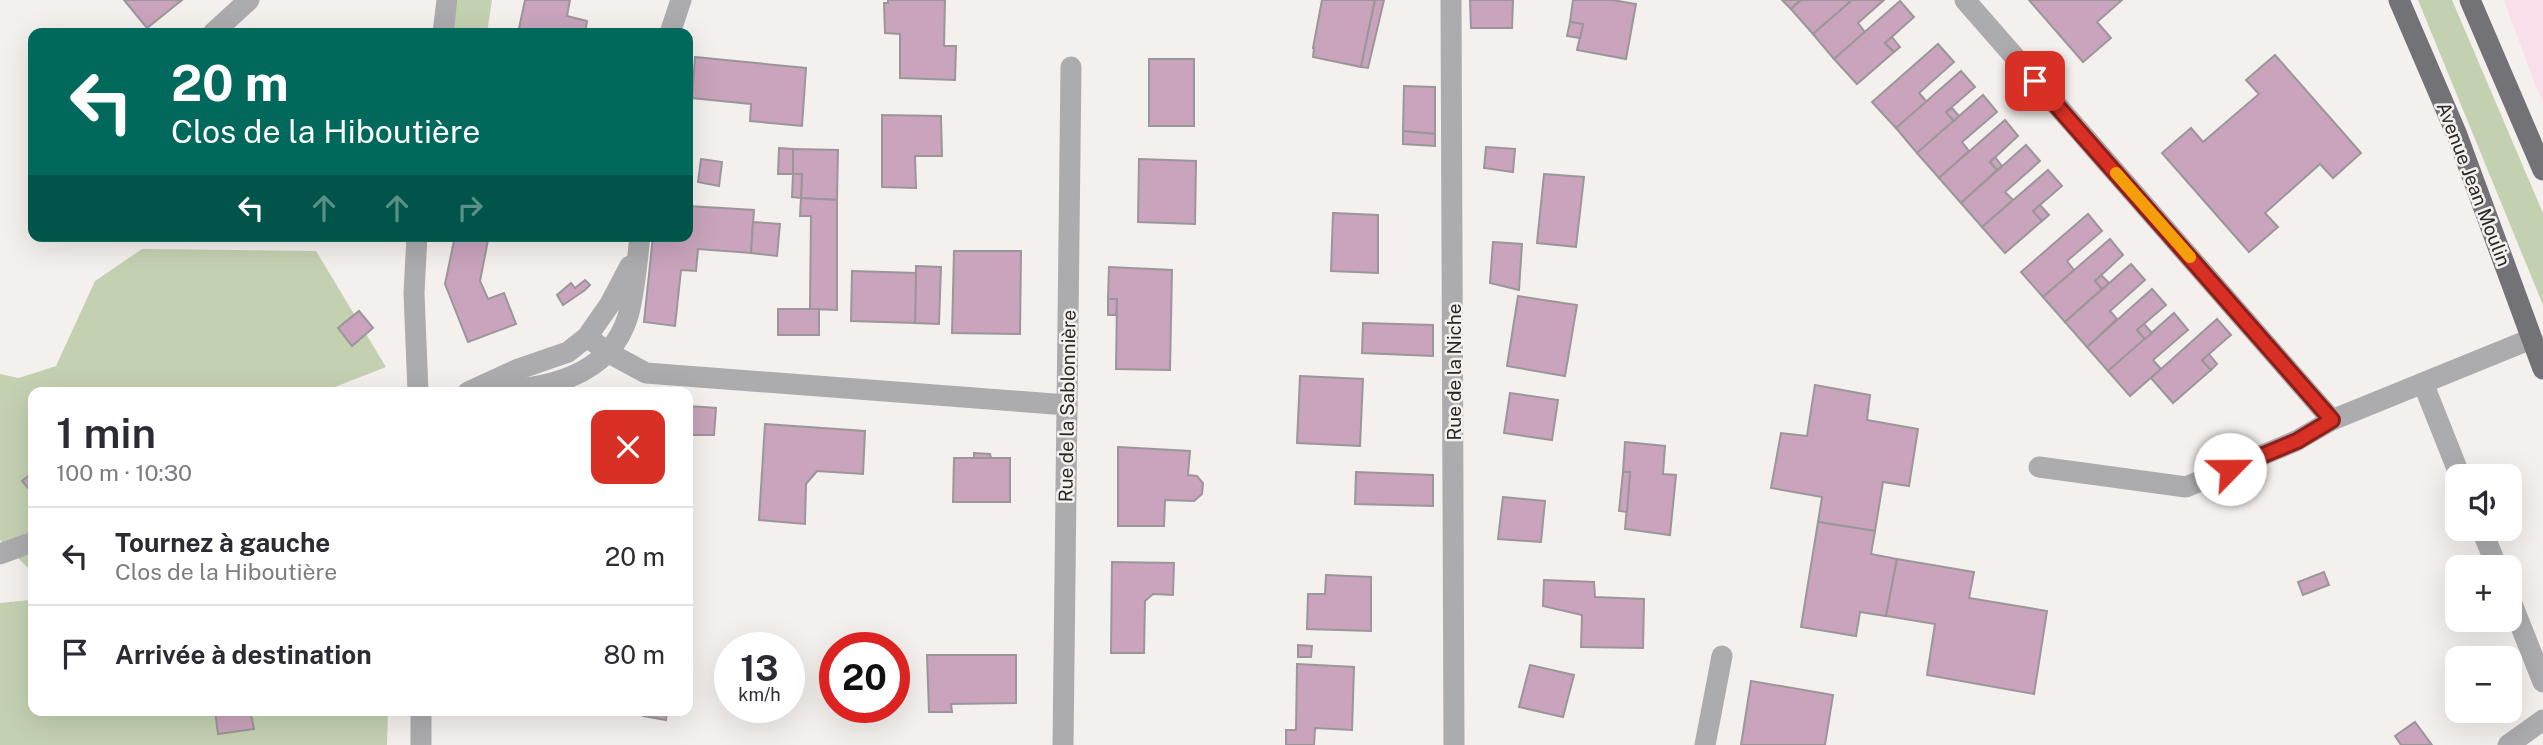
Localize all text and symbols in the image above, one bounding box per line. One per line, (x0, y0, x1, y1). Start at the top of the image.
pin (2005, 51, 2065, 111)
text: 20 m (171, 54, 289, 112)
icon: left (56, 56, 147, 147)
icon: arrive (2016, 62, 2054, 100)
street label: Avenue Jean Moulin (2433, 99, 2515, 269)
text: Clos de la Hiboutière (171, 113, 480, 150)
icon: left (232, 189, 270, 227)
icon: ahead (305, 189, 343, 227)
icon: ahead (378, 189, 416, 227)
icon: right (451, 189, 489, 227)
street label: Rue de la Niche (1443, 303, 1465, 441)
street label: Rue de la Sablonnière (1054, 310, 1080, 502)
text: 1 min (56, 408, 156, 457)
button: close (591, 410, 665, 484)
position arrow (2193, 432, 2267, 506)
text: 100 m · 10:30 (56, 459, 192, 486)
map controls (2445, 464, 2522, 723)
button: sound (2445, 464, 2522, 541)
text: Tournez à gauche (115, 527, 330, 558)
icon: left (56, 537, 94, 575)
text: 20 m (605, 541, 665, 572)
button: + (2445, 555, 2522, 632)
text: Clos de la Hiboutière (115, 558, 337, 585)
speed limit sign: 20 (819, 632, 910, 723)
icon: arrive (56, 635, 94, 673)
text: Arrivée à destination (115, 639, 372, 670)
text: 80 m (604, 639, 665, 670)
button: − (2445, 646, 2522, 723)
text: 13 (740, 648, 779, 689)
text: km/h (738, 684, 781, 705)

